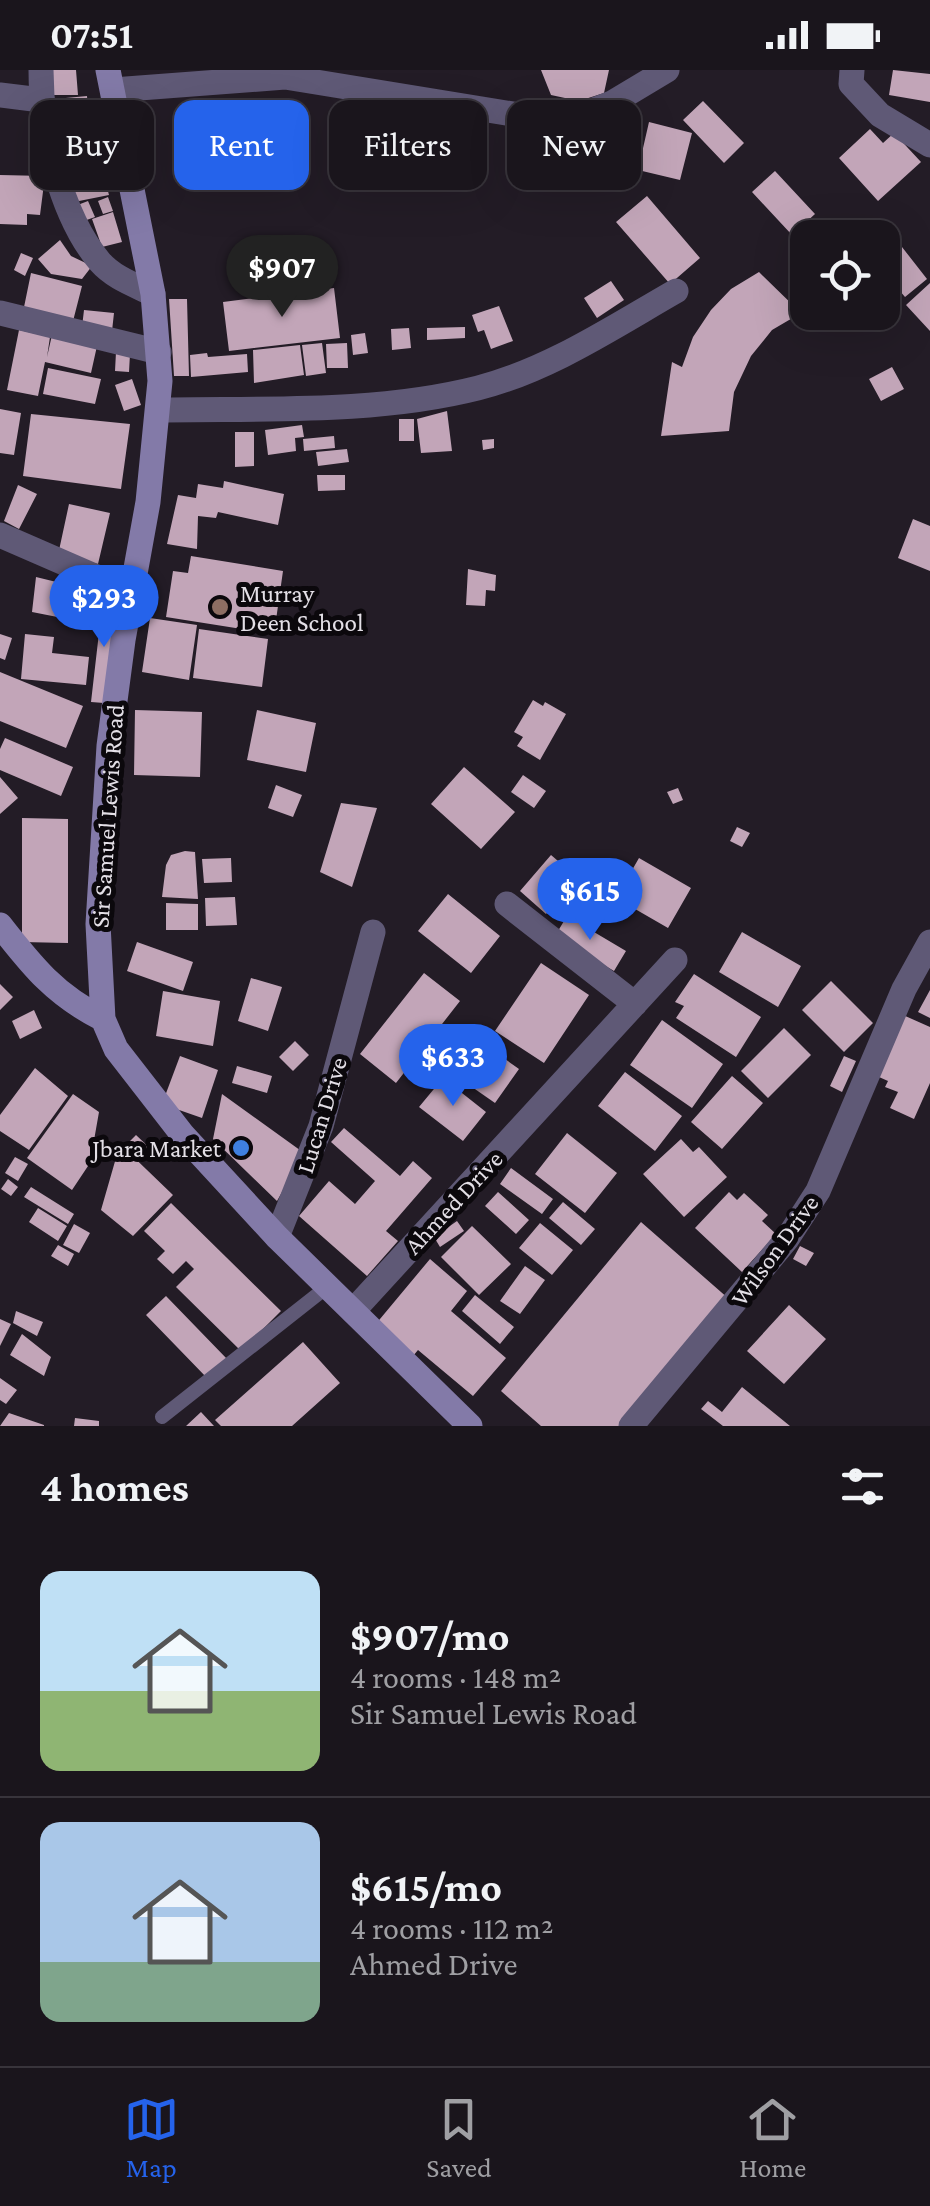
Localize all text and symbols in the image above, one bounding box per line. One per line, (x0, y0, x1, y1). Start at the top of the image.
text: 07:51 (50, 14, 133, 56)
chip: Buy (30, 100, 154, 190)
chip: Rent (174, 100, 309, 190)
chip: Filters (329, 100, 487, 190)
chip: New (507, 100, 641, 190)
map controls (790, 220, 900, 330)
button: locate (790, 220, 900, 330)
pin: $907 (223, 235, 341, 320)
text: $907 (248, 249, 316, 285)
pin: $293 (45, 565, 163, 650)
text: $293 (72, 579, 136, 615)
place label: Murray Deen School (240, 580, 364, 636)
marker: Murray Deen School (209, 596, 231, 618)
street label: Sir Samuel Lewis Road (86, 703, 129, 929)
pin: $615 (531, 858, 649, 943)
text: $615 (559, 872, 621, 908)
pin: $633 (394, 1024, 512, 1109)
text: $633 (421, 1038, 485, 1074)
street label: Lucan Drive (291, 1054, 352, 1176)
place label: Jbara Market (90, 1135, 222, 1163)
marker: Jbara Market (230, 1137, 252, 1159)
street label: Ahmed Drive (399, 1145, 508, 1259)
street label: Wilson Drive (725, 1190, 824, 1311)
icon: filters (835, 1459, 890, 1514)
text: 4 homes (40, 1463, 189, 1510)
icon: home (120, 1611, 240, 1731)
text: $907/mo (350, 1612, 510, 1659)
text: 4 rooms · 148 m² (350, 1659, 561, 1695)
text: Sir Samuel Lewis Road (350, 1695, 637, 1731)
icon: home (120, 1862, 240, 1982)
text: $615/mo (350, 1863, 502, 1910)
text: 4 rooms · 112 m² (350, 1910, 553, 1946)
text: Ahmed Drive (350, 1946, 518, 1982)
tab: Map (124, 2092, 179, 2183)
tab: Saved (426, 2092, 492, 2183)
tab: Home (739, 2092, 806, 2183)

